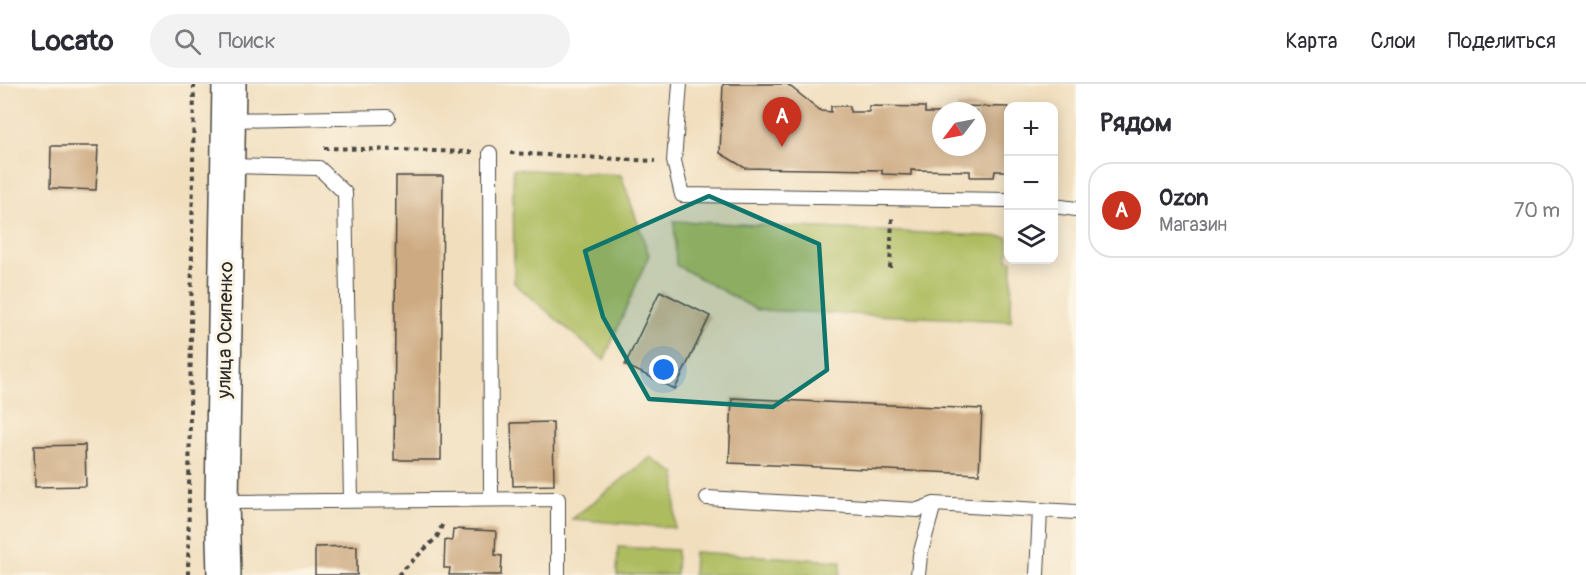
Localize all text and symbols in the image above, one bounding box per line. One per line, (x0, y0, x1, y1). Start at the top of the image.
search box (150, 14, 570, 68)
text: Locato (30, 24, 114, 59)
icon: search (171, 25, 204, 58)
text: Поиск (219, 27, 276, 55)
text: Карта (1285, 28, 1337, 55)
text: Слои (1370, 28, 1415, 55)
text: Поделиться (1448, 28, 1556, 55)
pin: A (762, 98, 802, 147)
north arrow (932, 102, 986, 156)
map controls (1004, 102, 1058, 264)
button: + (1004, 102, 1058, 156)
text: Рядом (1100, 107, 1172, 139)
button: − (1004, 156, 1058, 210)
text: Ozon (1159, 184, 1208, 212)
text: A (1115, 198, 1128, 223)
text: 70 m (1514, 198, 1560, 223)
button: layers (1004, 210, 1058, 264)
text: Магазин (1159, 212, 1227, 237)
street label: улица Осипенко (211, 261, 239, 400)
your location (649, 355, 678, 384)

